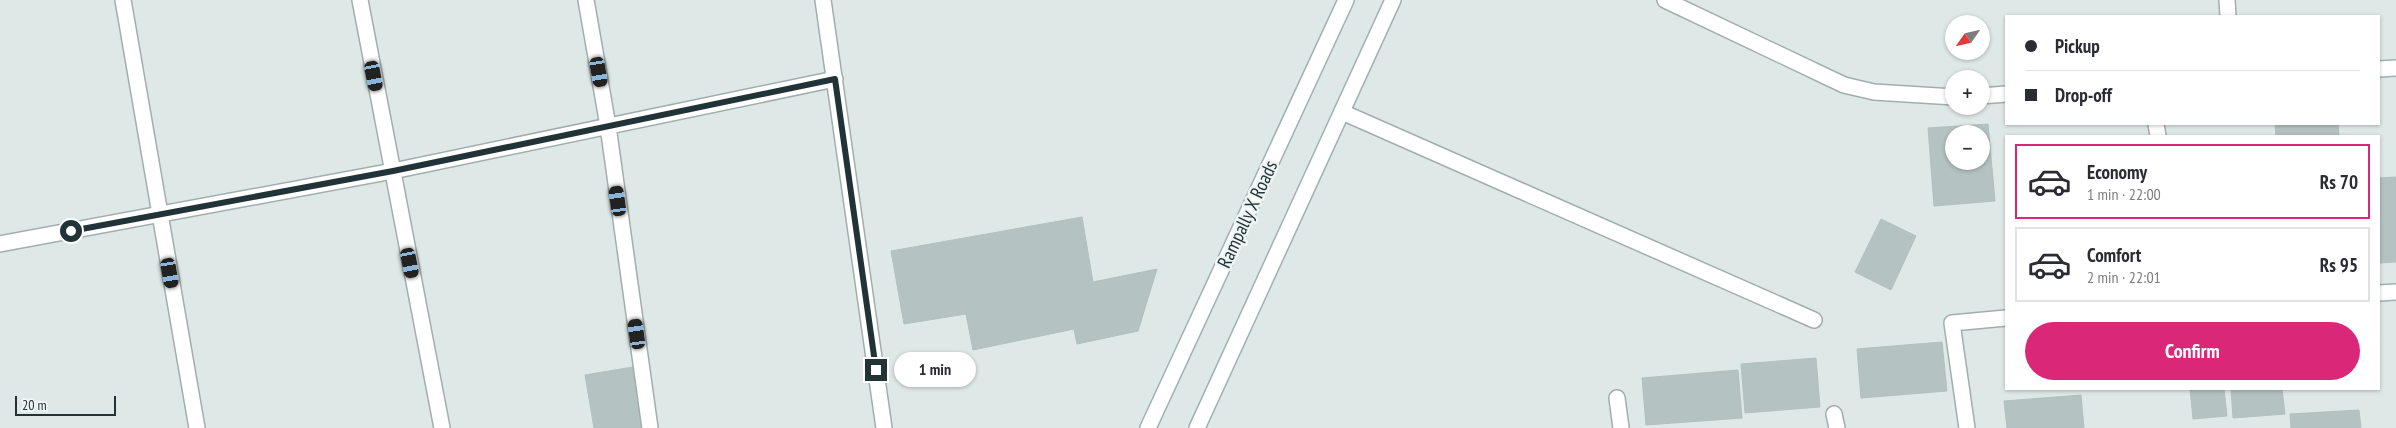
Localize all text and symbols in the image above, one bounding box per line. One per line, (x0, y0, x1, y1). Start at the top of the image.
north arrow (1945, 15, 1990, 60)
map controls (1945, 15, 1990, 170)
text: Pickup (2055, 34, 2100, 58)
car (589, 56, 608, 88)
car (363, 60, 384, 92)
button: + (1945, 70, 1990, 115)
text: Drop-off (2055, 83, 2112, 107)
button: − (1945, 125, 1990, 170)
street label: Rampally X Roads (1212, 156, 1282, 272)
icon: car (2027, 159, 2072, 204)
text: Economy (2087, 160, 2147, 184)
text: Rs 70 (2320, 170, 2358, 194)
text: 1 min · 22:00 (2087, 184, 2161, 204)
car (608, 185, 627, 217)
route start (60, 220, 82, 242)
icon: car (2027, 242, 2072, 287)
text: Comfort (2087, 243, 2141, 267)
car (399, 247, 420, 279)
text: Rs 95 (2320, 253, 2358, 277)
car (160, 257, 179, 289)
text: 2 min · 22:01 (2087, 267, 2161, 287)
car (627, 318, 646, 350)
button: Confirm (2025, 322, 2360, 380)
callout: 1 min (894, 352, 976, 388)
route end (865, 359, 887, 381)
text: 1 min (919, 359, 951, 379)
scale bar (15, 393, 116, 416)
text: 20 m (22, 396, 47, 414)

